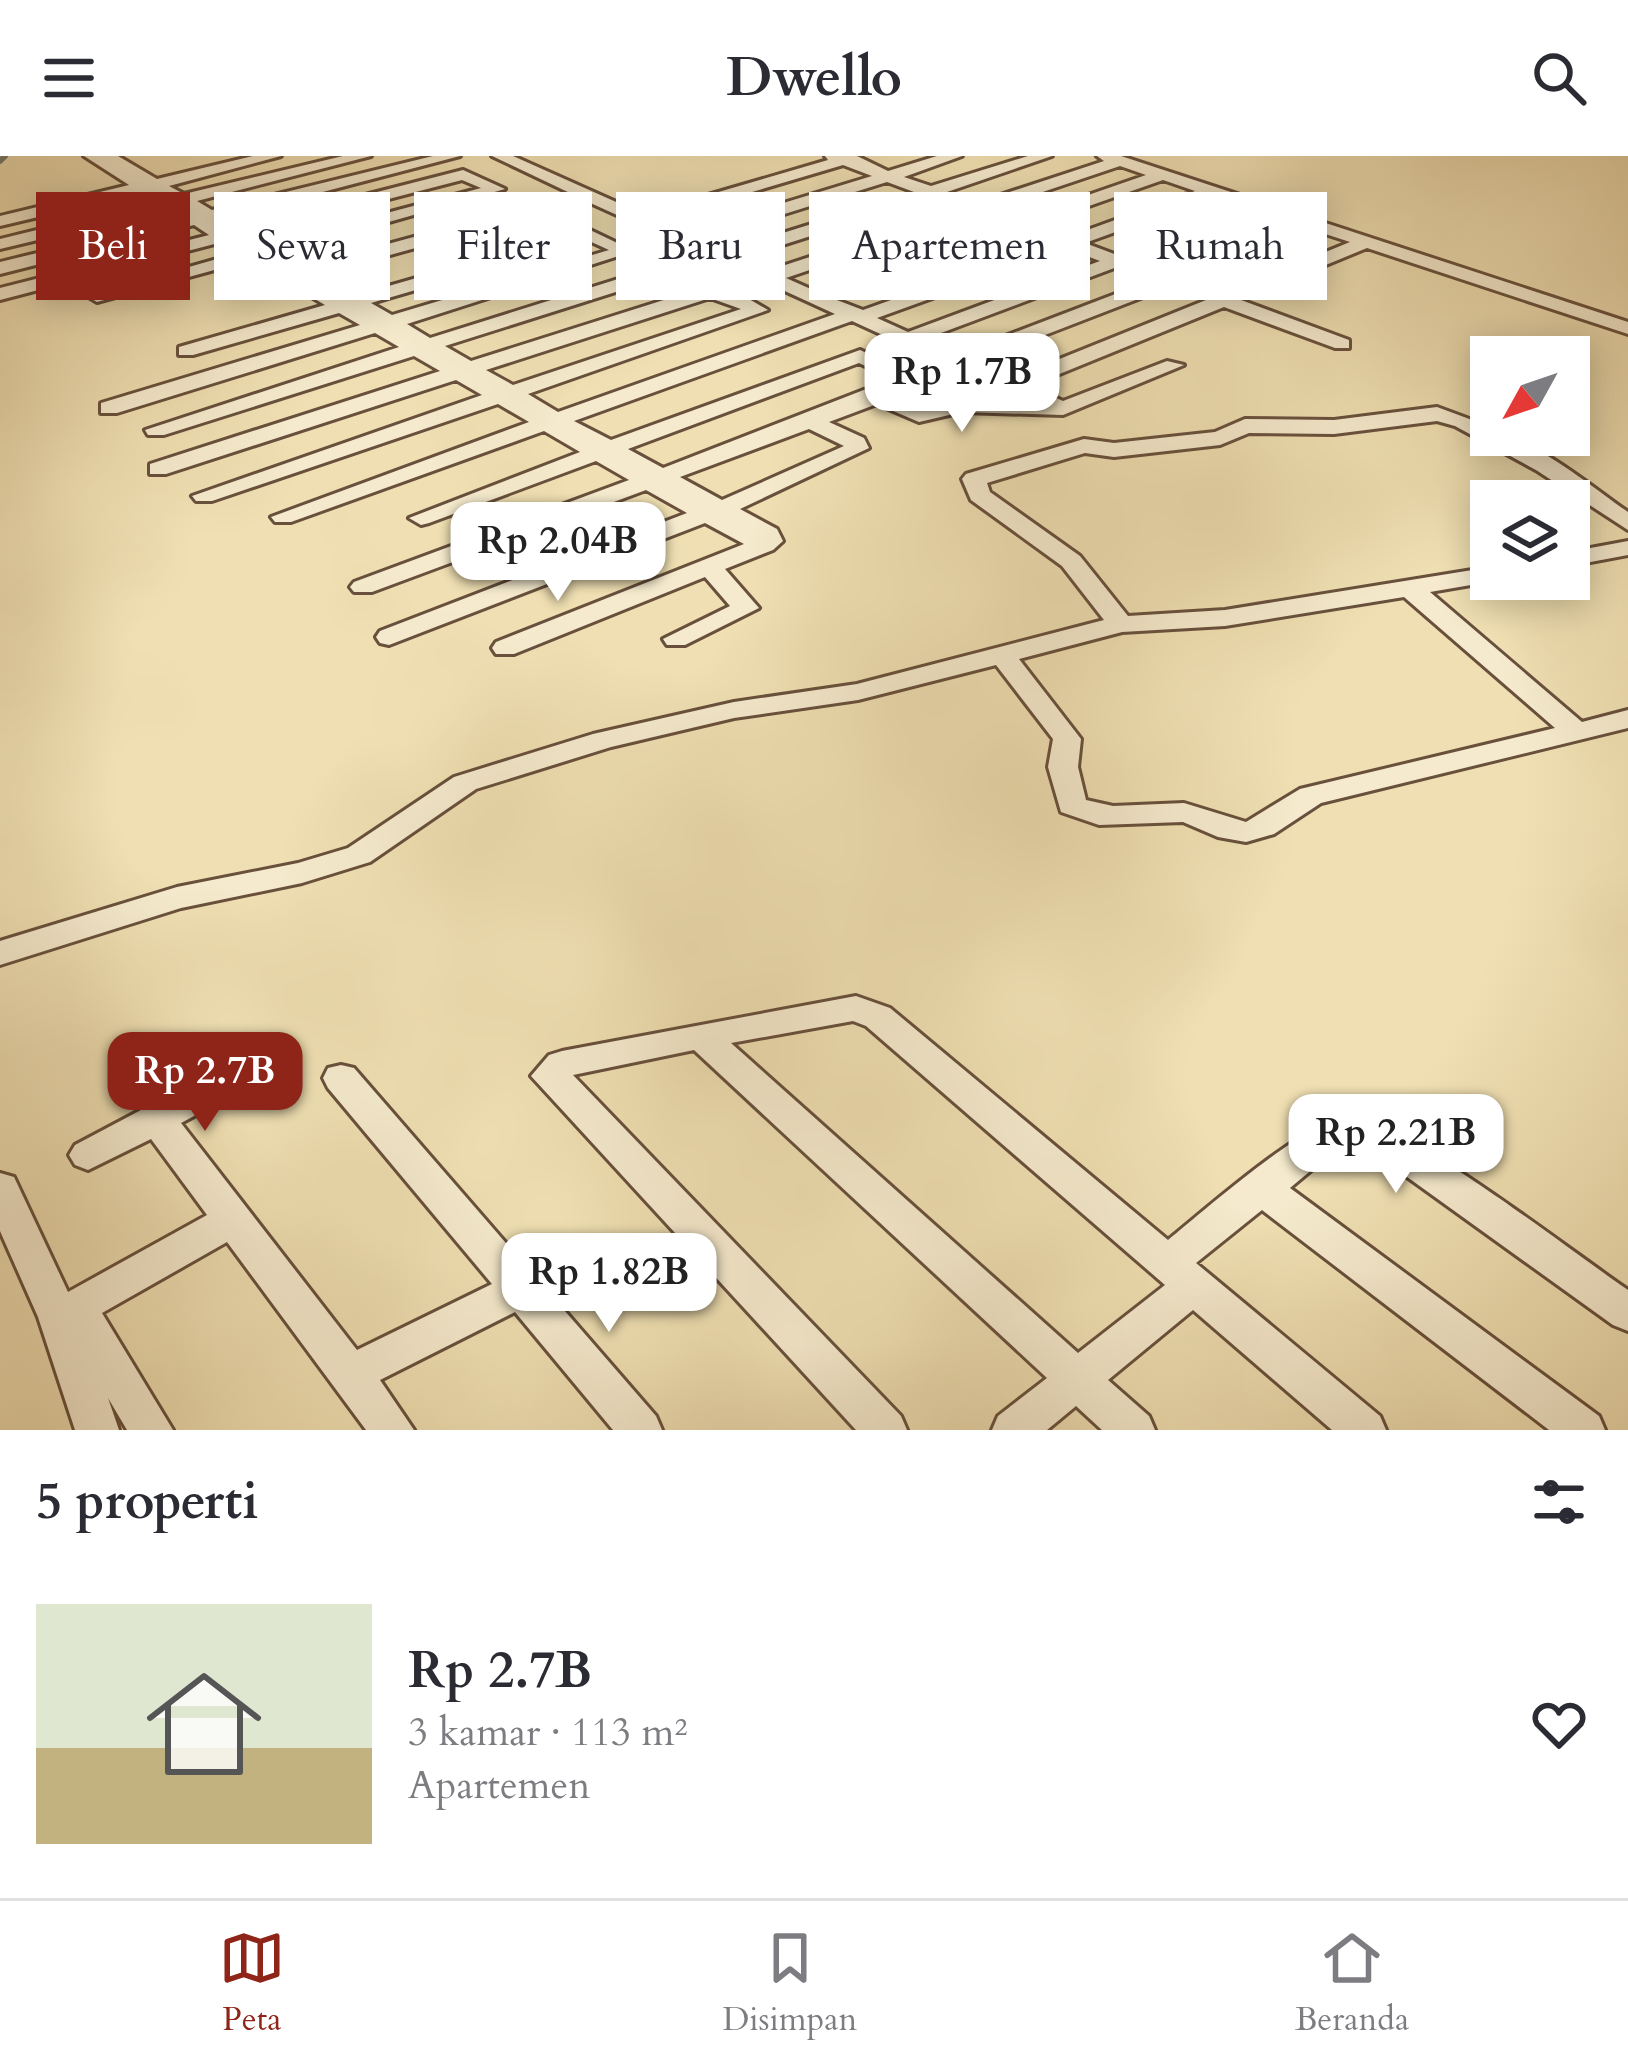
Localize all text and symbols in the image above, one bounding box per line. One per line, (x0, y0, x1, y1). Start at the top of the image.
text: Dwello (726, 42, 902, 115)
icon: menu (36, 45, 102, 111)
icon: search (1526, 45, 1592, 111)
chip: Beli (36, 192, 190, 300)
chip: Sewa (214, 192, 390, 300)
chip: Filter (414, 192, 592, 300)
chip: Baru (616, 192, 785, 300)
chip: Apartemen (809, 192, 1090, 300)
chip: Rumah (1114, 192, 1327, 300)
pin: Rp 1.7B (851, 333, 1073, 435)
north arrow (1470, 336, 1590, 456)
map controls (1470, 336, 1590, 600)
text: Rp 1.7B (892, 345, 1032, 398)
button: layers (1470, 480, 1590, 600)
pin: Rp 2.04B (434, 502, 682, 604)
text: Rp 2.04B (478, 514, 638, 567)
pin: Rp 2.7B (94, 1032, 316, 1134)
text: Rp 2.7B (135, 1044, 275, 1097)
pin: Rp 2.21B (1272, 1094, 1520, 1196)
text: Rp 2.21B (1316, 1106, 1476, 1159)
pin: Rp 1.82B (485, 1233, 733, 1335)
text: Rp 1.82B (529, 1245, 689, 1298)
text: 5 properti (36, 1467, 259, 1537)
icon: filters (1526, 1469, 1592, 1535)
text: Rp 2.7B (408, 1636, 592, 1706)
icon: home (132, 1652, 276, 1796)
icon: heart (1526, 1691, 1592, 1757)
text: 3 kamar · 113 m² (408, 1706, 688, 1759)
text: Apartemen (408, 1759, 590, 1812)
tab: Peta (219, 1925, 285, 2042)
tab: Disimpan (722, 1925, 857, 2042)
tab: Beranda (1295, 1925, 1409, 2042)

